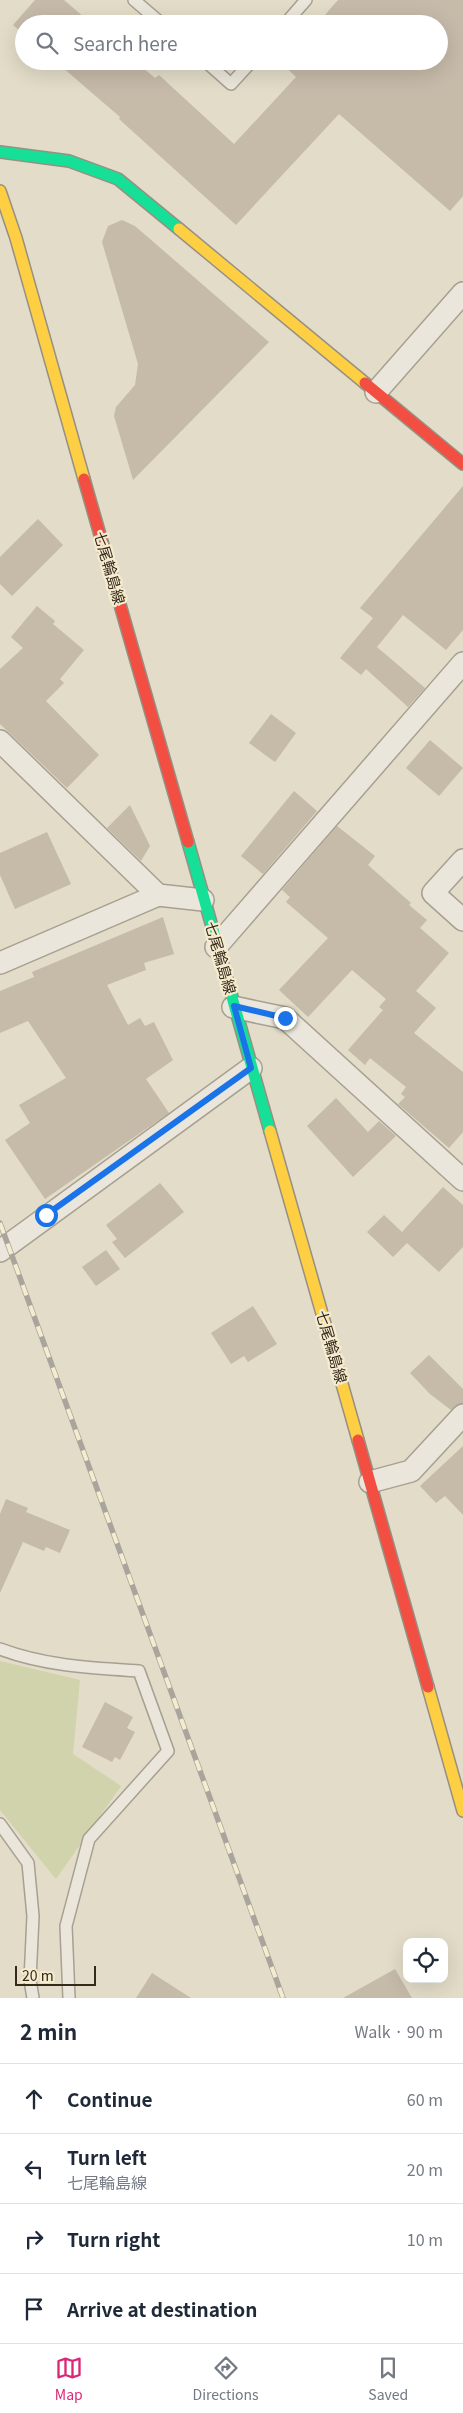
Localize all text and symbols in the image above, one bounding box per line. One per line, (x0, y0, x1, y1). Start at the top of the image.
search box (15, 15, 448, 70)
icon: search (33, 29, 61, 57)
text: Search here (73, 29, 177, 56)
street label: 七尾輪島線 (90, 529, 131, 607)
street label: 七尾輪島線 (201, 919, 242, 997)
route end (274, 1007, 297, 1030)
route start (35, 1204, 58, 1227)
street label: 七尾輪島線 (312, 1308, 353, 1386)
map controls (403, 1938, 448, 1983)
button: locate (403, 1938, 448, 1983)
scale bar (15, 1963, 96, 1986)
text: 20 m (22, 1965, 54, 1985)
text: 2 min (20, 2016, 77, 2046)
text: Walk · 90 m (355, 2019, 443, 2043)
icon: ahead (20, 2085, 48, 2113)
text: Continue (67, 2085, 153, 2112)
text: 60 m (407, 2087, 443, 2111)
text: Turn left (67, 2143, 147, 2170)
icon: left (20, 2155, 48, 2183)
text: 20 m (407, 2157, 443, 2181)
text: 七尾輪島線 (67, 2170, 147, 2194)
icon: right (20, 2225, 48, 2253)
text: Turn right (67, 2225, 160, 2252)
text: 10 m (407, 2227, 443, 2251)
icon: arrive (20, 2295, 48, 2323)
text: Arrive at destination (67, 2295, 257, 2322)
tab: Map (55, 2354, 83, 2404)
tab: Directions (193, 2354, 259, 2404)
tab: Saved (368, 2354, 408, 2404)

